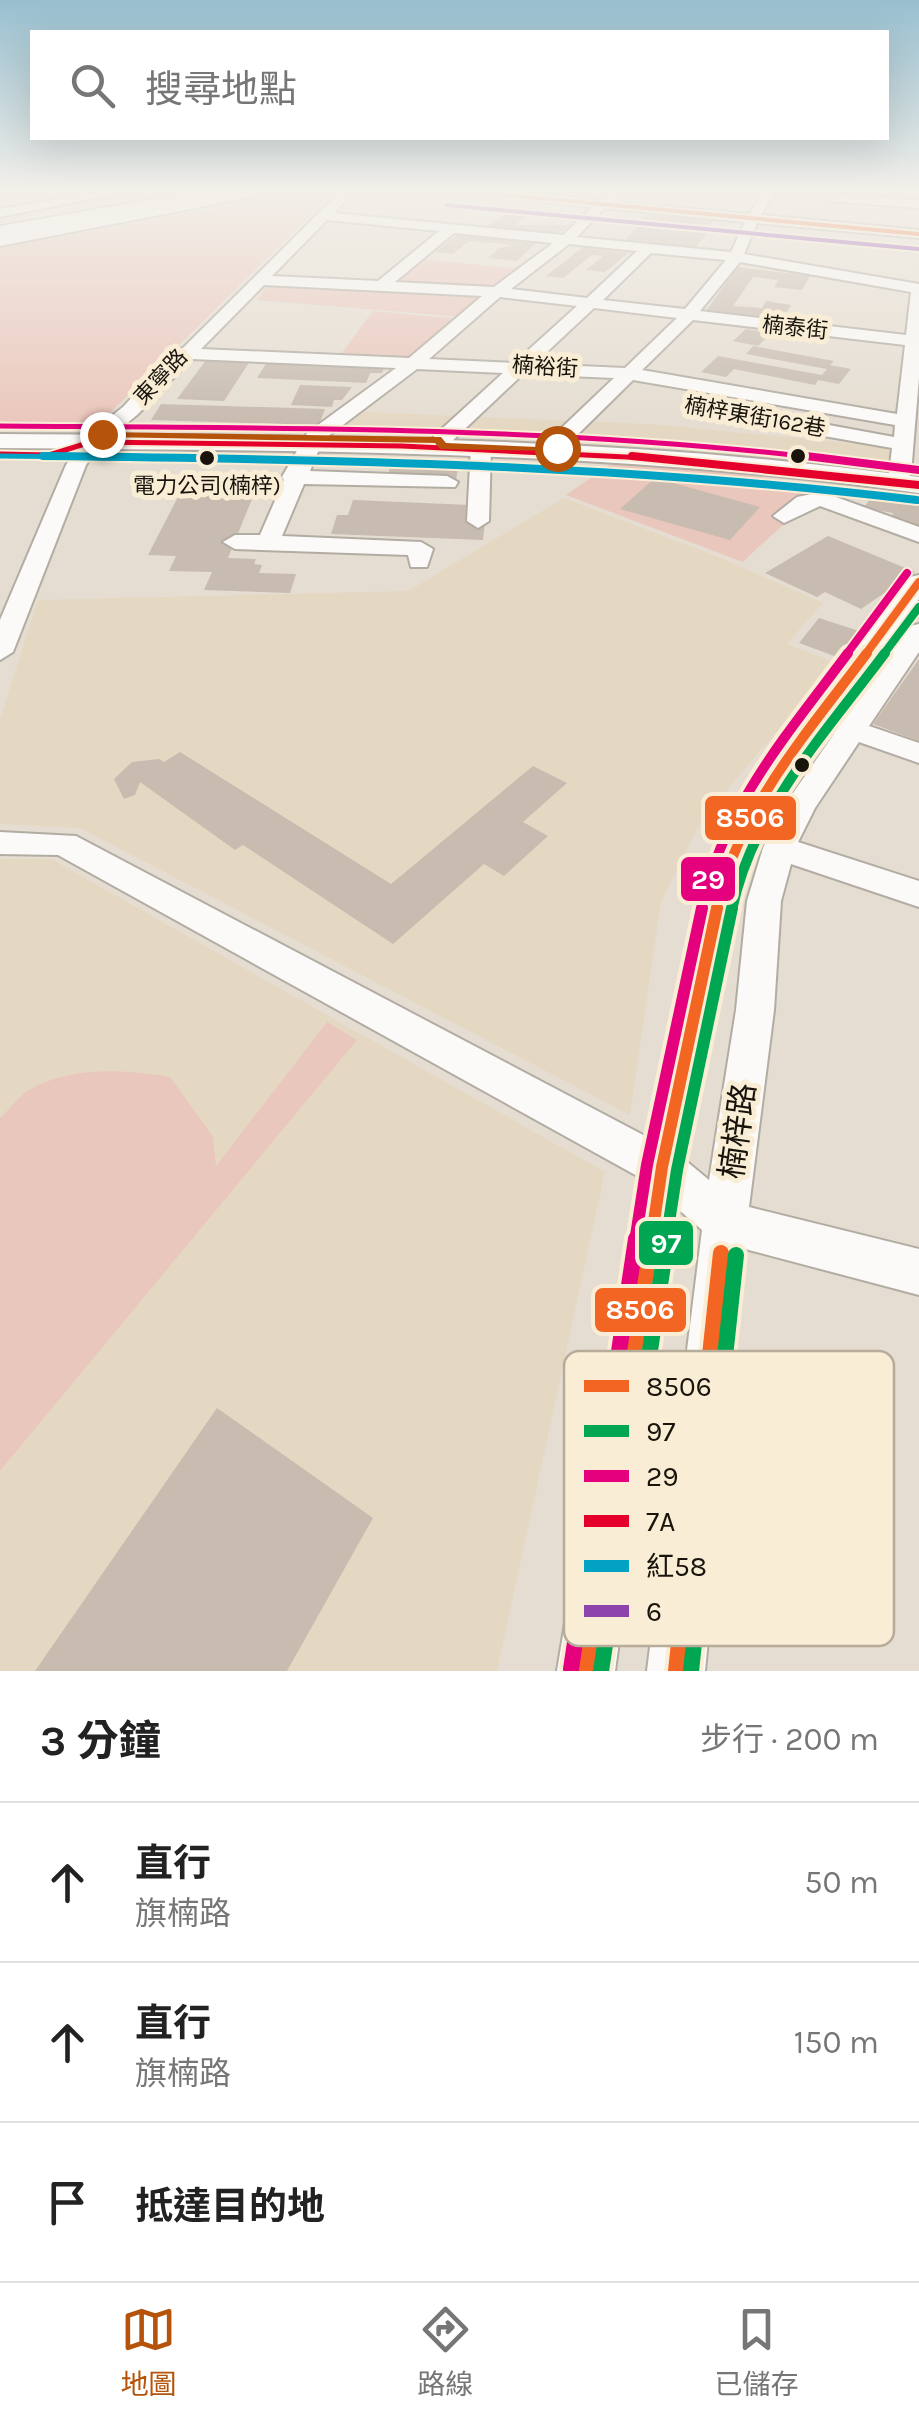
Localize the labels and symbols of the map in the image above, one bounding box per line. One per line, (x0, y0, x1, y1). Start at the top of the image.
street label: 楠泰街 (761, 312, 829, 344)
street label: 東寧路 (129, 344, 193, 410)
street label: 楠裕街 (511, 352, 579, 382)
street label: 楠梓東街162巷 (683, 392, 827, 442)
route end (80, 412, 126, 458)
route start (535, 426, 581, 472)
unlabelled marker (788, 446, 808, 466)
marker: 電力公司(楠梓) (197, 448, 217, 468)
place label: 電力公司(楠梓) (133, 473, 281, 499)
unlabelled marker (792, 755, 812, 775)
line badge: 8506 (703, 794, 798, 842)
text: 8506 (715, 801, 785, 834)
line badge: 29 (679, 855, 737, 903)
text: 29 (691, 863, 725, 896)
street label: 楠梓路 (713, 1081, 763, 1181)
line badge: 97 (637, 1219, 695, 1267)
text: 97 (650, 1227, 682, 1260)
line badge: 8506 (593, 1286, 688, 1334)
text: 8506 (605, 1293, 675, 1326)
legend (564, 1351, 894, 1646)
text: 8506 (646, 1370, 712, 1403)
text: 97 (646, 1415, 675, 1448)
text: 29 (646, 1460, 678, 1493)
text: 7A (646, 1505, 675, 1538)
text: 紅58 (646, 1550, 707, 1583)
text: 6 (646, 1595, 662, 1628)

